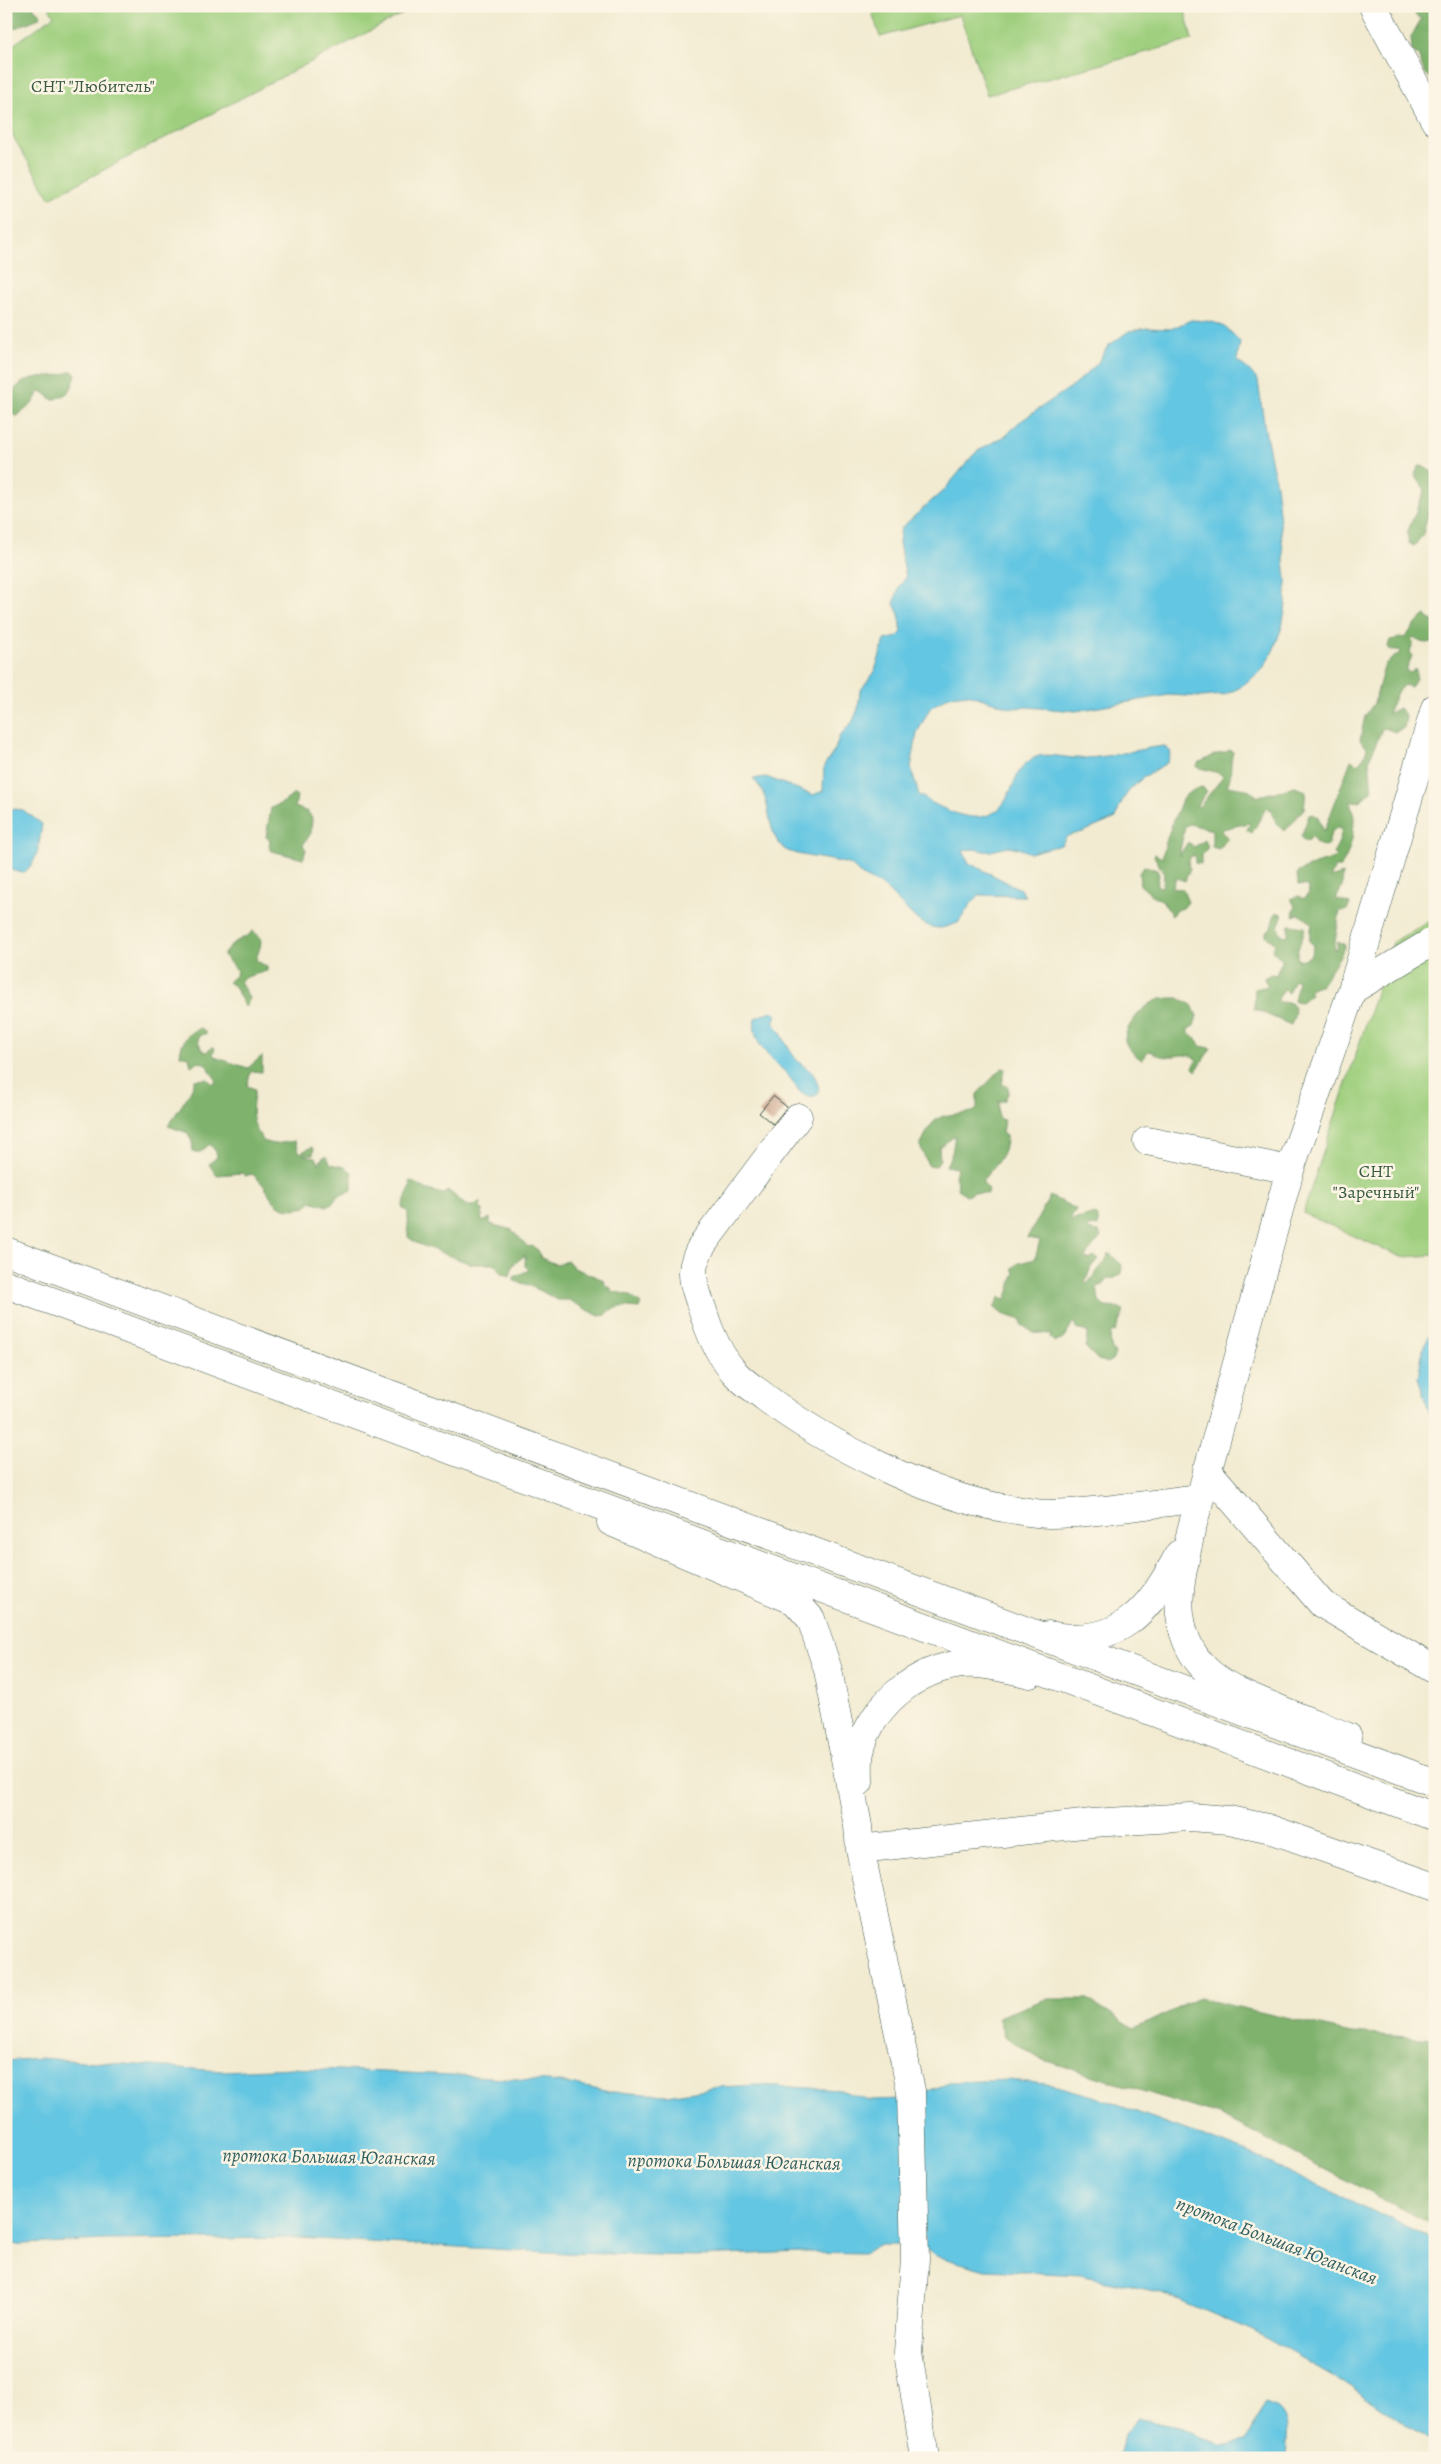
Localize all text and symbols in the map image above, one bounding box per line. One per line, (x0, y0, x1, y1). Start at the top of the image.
park label: СНТ "Любитель" (31, 74, 155, 98)
park label: СНТ "Заречный" (1333, 1159, 1419, 1204)
water label: протока Большая Юганская (222, 2142, 436, 2172)
water label: протока Большая Юганская (627, 2147, 841, 2177)
water label: протока Большая Юганская (1172, 2191, 1381, 2291)

